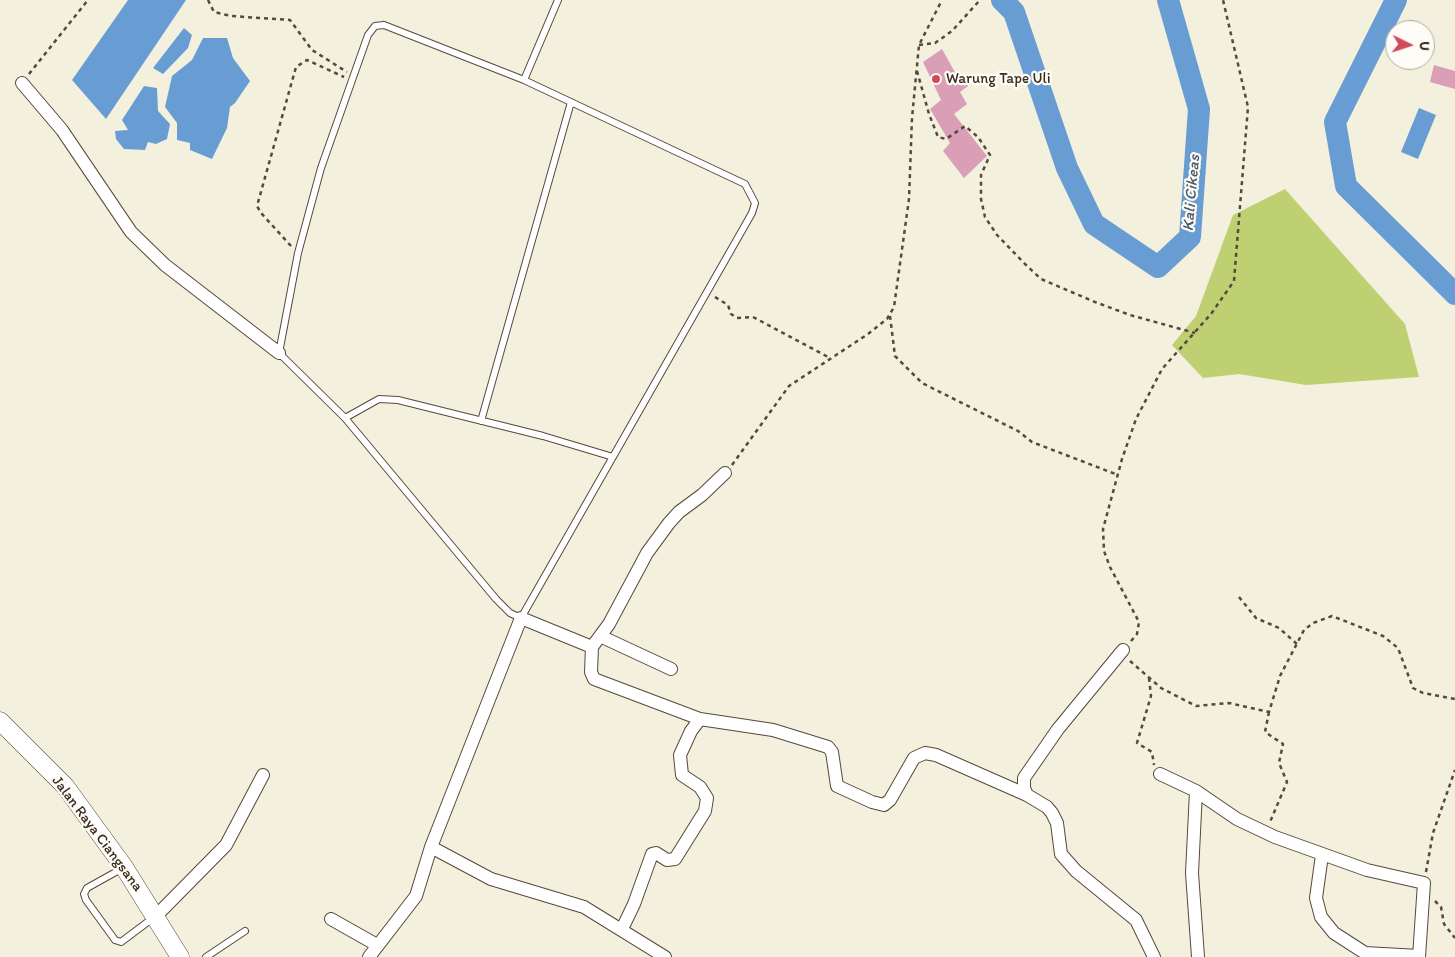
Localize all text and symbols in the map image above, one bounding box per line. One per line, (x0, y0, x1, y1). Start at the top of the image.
north arrow (1385, 20, 1435, 70)
text: U (1416, 41, 1433, 51)
place label: Warung Tape Uli (946, 70, 1051, 88)
marker: Warung Tape Uli (930, 73, 942, 85)
water label: Kali Cikeas (1179, 154, 1205, 232)
street label: Jalan Raya Ciangsana (48, 773, 146, 895)

